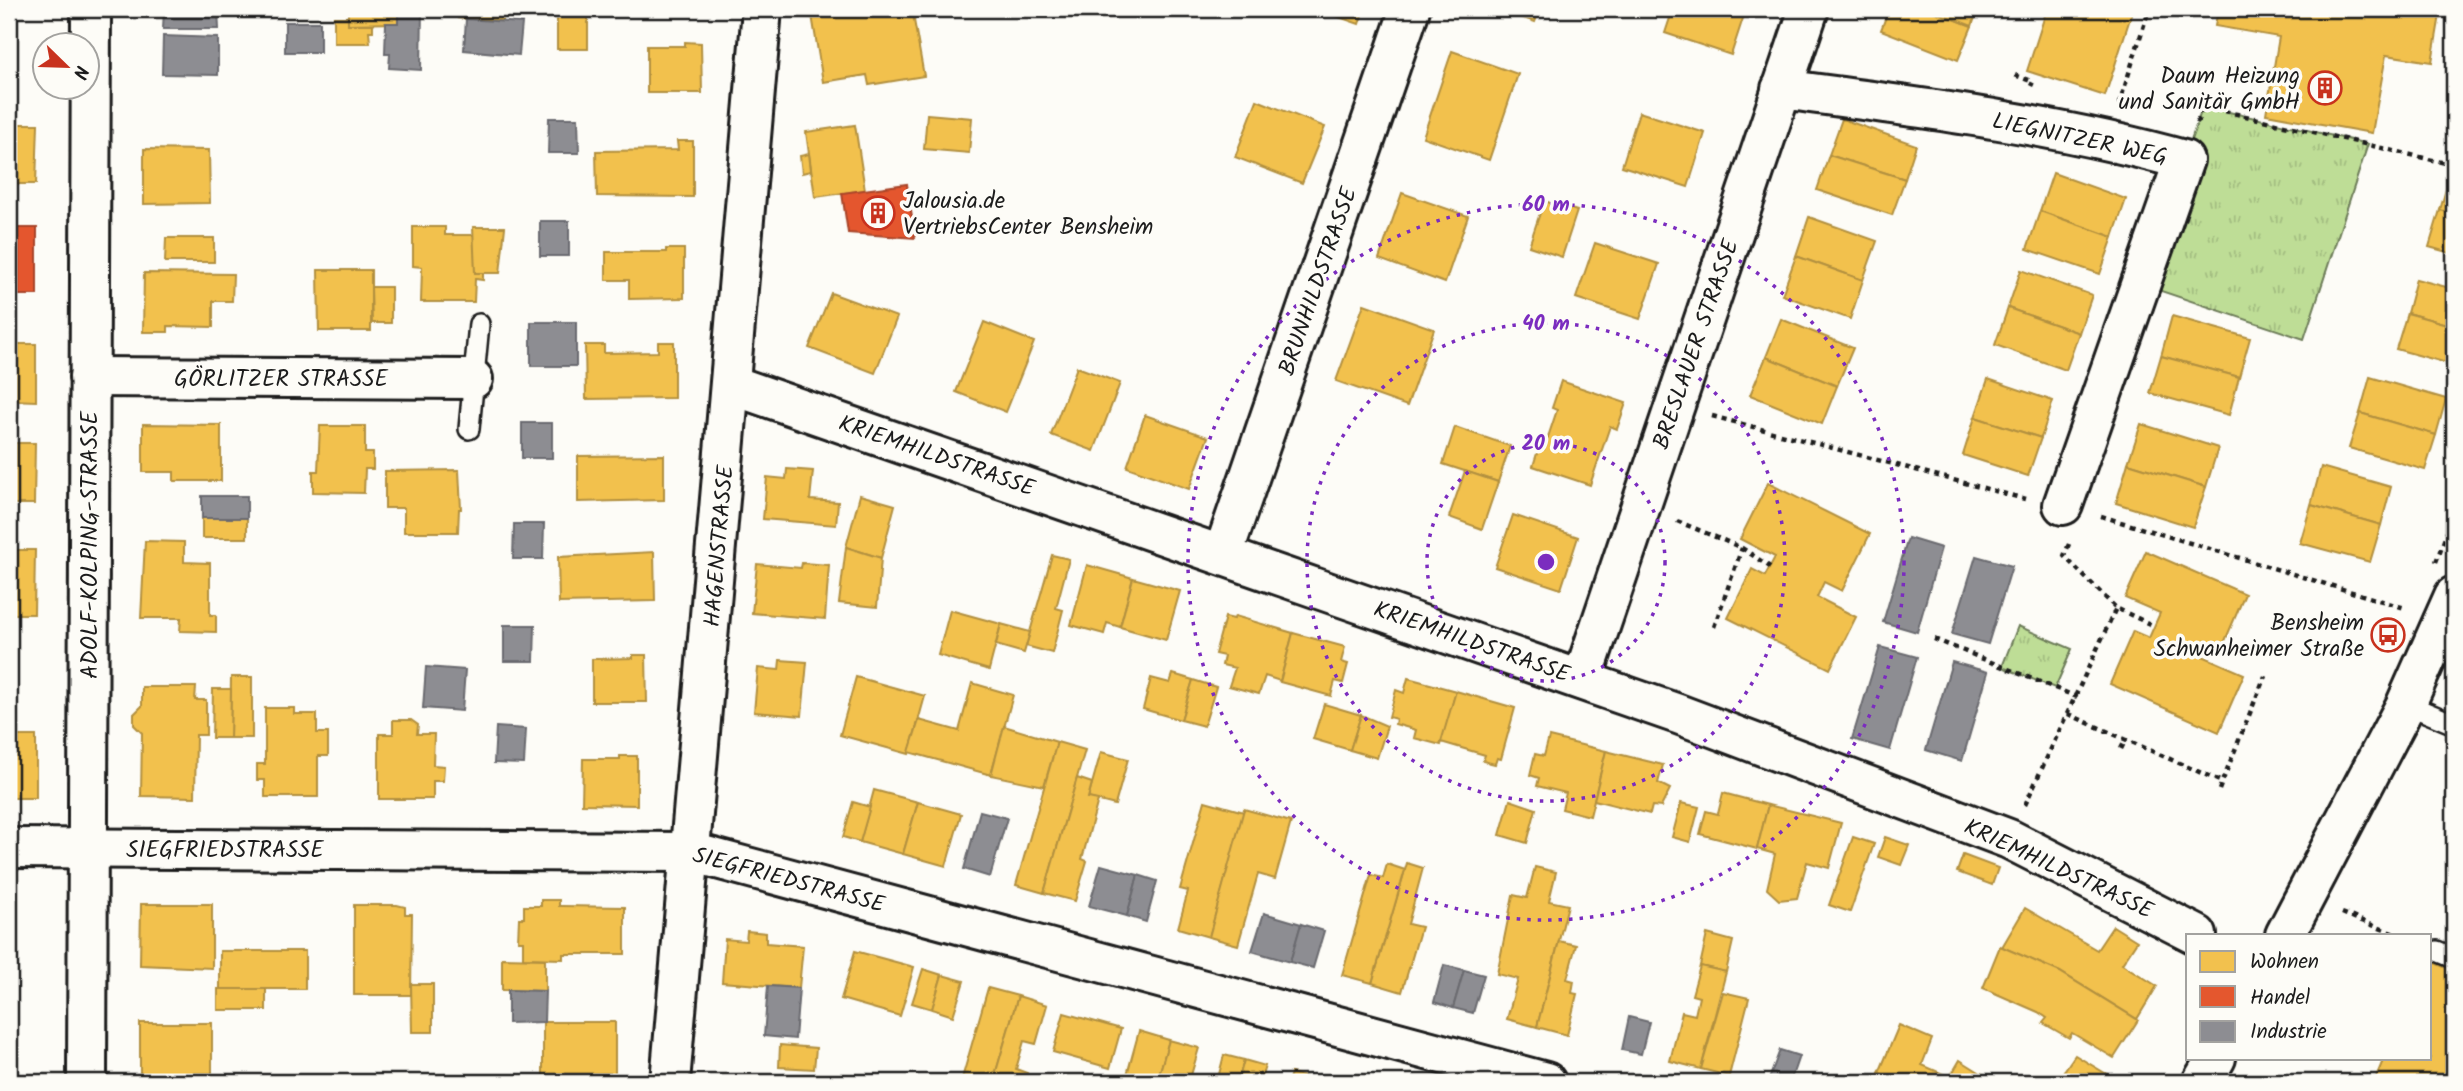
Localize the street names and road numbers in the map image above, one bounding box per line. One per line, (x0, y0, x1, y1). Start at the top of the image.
street label: LIEGNITZER WEG (1989, 104, 2170, 176)
street label: BRUNHILDSTRASSE (1270, 182, 1368, 381)
street label: BRESLAUER STRASSE (1644, 234, 1750, 455)
street label: GÖRLITZER STRASSE (174, 362, 388, 398)
street label: KRIEMHILDSTRASSE (833, 406, 1040, 508)
street label: ADOLF-KOLPING-STRASSE (73, 410, 109, 679)
street label: HAGENSTRASSE (695, 463, 745, 629)
street label: KRIEMHILDSTRASSE (1368, 592, 1575, 694)
street label: KRIEMHILDSTRASSE (1957, 810, 2159, 930)
street label: SIEGFRIEDSTRASSE (126, 833, 324, 869)
street label: SIEGFRIEDSTRASSE (688, 838, 889, 924)

